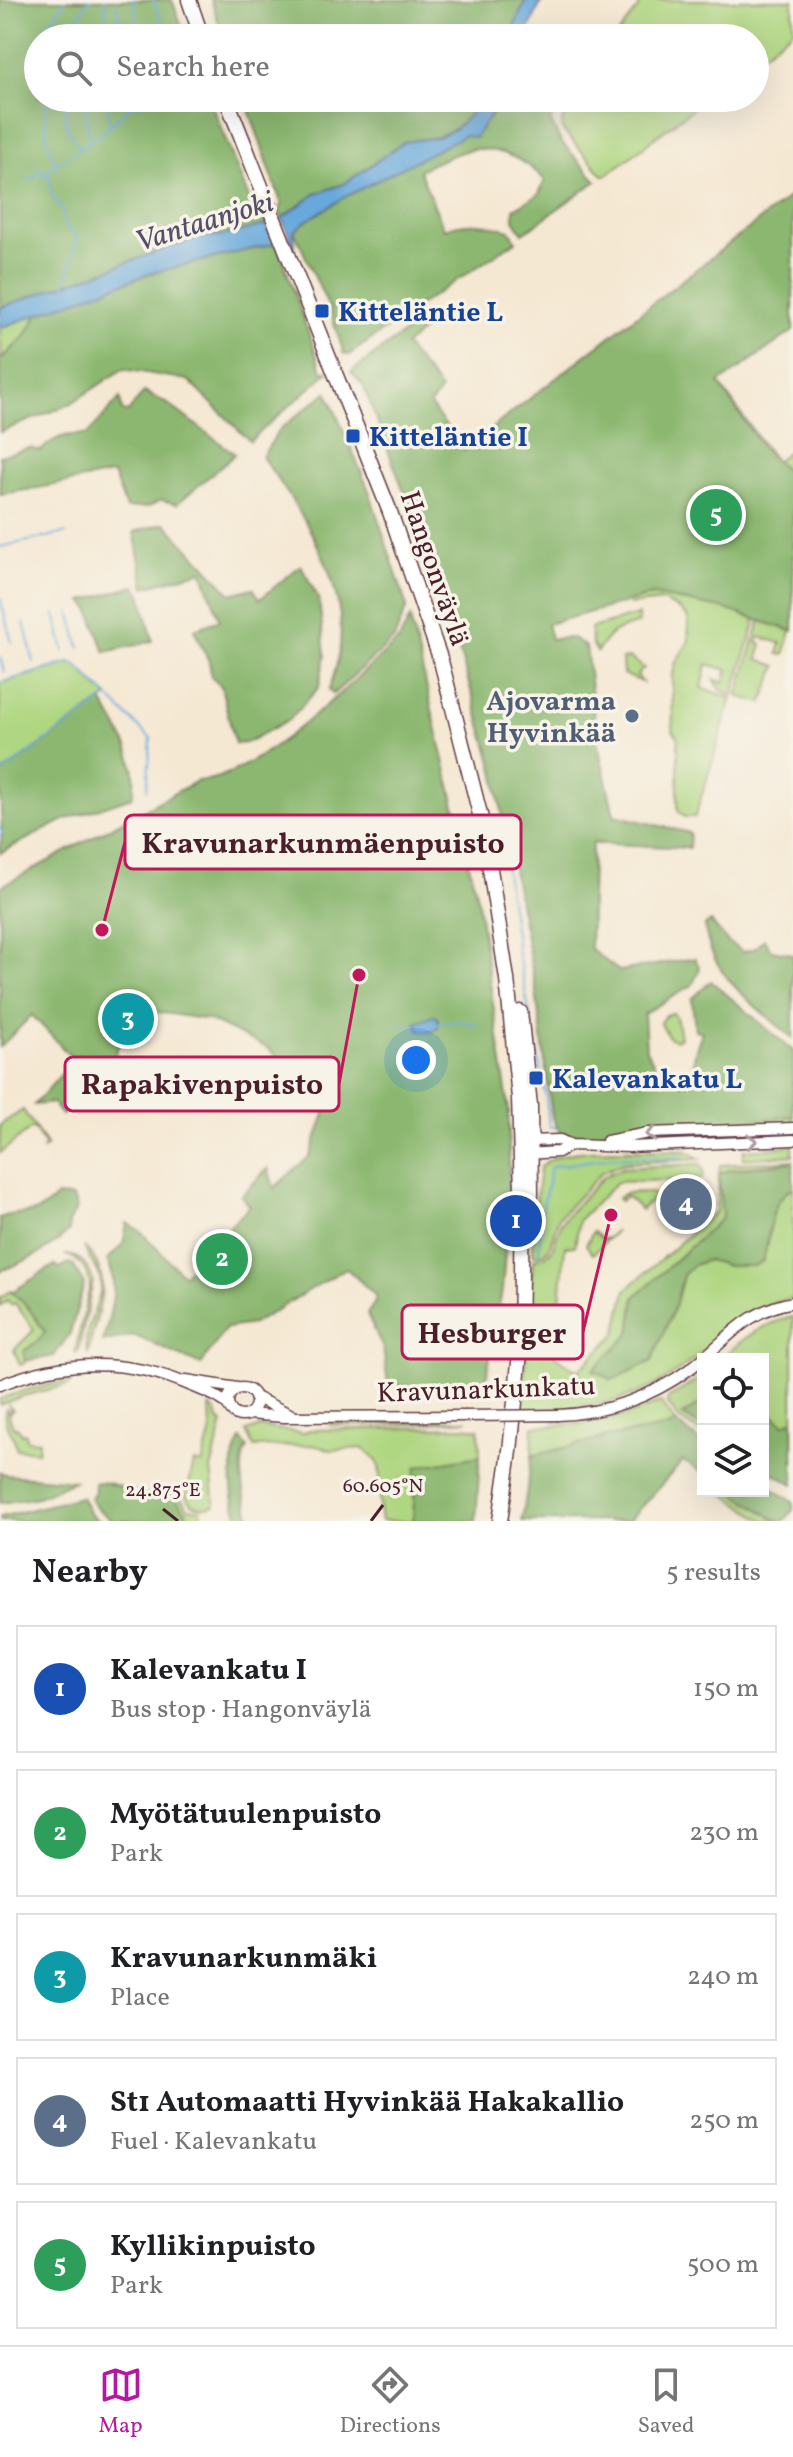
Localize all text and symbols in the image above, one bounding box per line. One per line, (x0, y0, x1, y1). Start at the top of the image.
search box (24, 24, 769, 112)
icon: search (52, 46, 96, 90)
text: Search here (116, 47, 270, 89)
water label: Vantaanjoki (130, 182, 280, 264)
place label: Kitteläntie L (338, 294, 503, 333)
marker: Kitteläntie L (313, 302, 331, 320)
place label: Kitteläntie I (369, 419, 528, 458)
marker: Kitteläntie I (344, 427, 362, 445)
pin: 5 (690, 485, 742, 545)
street label: Hangonväylä (389, 486, 478, 652)
place label: Ajovarma Hyvinkää (486, 683, 616, 754)
marker: Ajovarma Hyvinkää (623, 707, 641, 725)
callout: Kravunarkunmäenpuisto (125, 815, 521, 869)
text: Kravunarkunmäenpuisto (141, 824, 505, 866)
pin: 3 (102, 989, 154, 1049)
your location (396, 1040, 436, 1080)
callout: Rapakivenpuisto (65, 1057, 339, 1111)
place label: Kalevankatu L (552, 1061, 742, 1100)
text: Rapakivenpuisto (81, 1065, 323, 1107)
marker: Kalevankatu L (527, 1069, 545, 1087)
one-way arrow (644, 1125, 657, 1142)
one-way arrow (746, 1133, 758, 1150)
pin: 4 (660, 1174, 712, 1234)
pin: 1 (490, 1191, 542, 1251)
pin: 2 (196, 1229, 248, 1289)
callout: Hesburger (402, 1305, 583, 1359)
text: Hesburger (417, 1314, 567, 1356)
map controls (697, 1353, 769, 1497)
button: locate (697, 1353, 769, 1425)
street label: Kravunarkunkatu (376, 1367, 596, 1414)
button: layers (697, 1425, 769, 1497)
text: 60.605°N (343, 1473, 424, 1501)
text: 24.875°E (125, 1477, 201, 1505)
text: Nearby (32, 1550, 148, 1597)
text: 5 results (666, 1555, 761, 1591)
text: Kalevankatu I (110, 1650, 307, 1692)
text: 1 (55, 1671, 65, 1707)
text: 150 m (693, 1671, 759, 1707)
text: Bus stop · Hangonväylä (110, 1692, 372, 1728)
text: Myötätuulenpuisto (110, 1794, 381, 1836)
text: 2 (53, 1815, 67, 1851)
text: 230 m (689, 1815, 759, 1851)
text: Park (110, 1836, 163, 1872)
text: Kravunarkunmäki (110, 1938, 377, 1980)
text: 3 (53, 1959, 67, 1995)
text: 240 m (687, 1959, 759, 1995)
text: Place (110, 1980, 170, 2016)
text: St1 Automaatti Hyvinkää Hakakallio (110, 2082, 624, 2124)
text: 4 (52, 2103, 68, 2139)
text: 250 m (689, 2103, 759, 2139)
text: Fuel · Kalevankatu (110, 2124, 317, 2160)
text: Kyllikinpuisto (110, 2226, 316, 2268)
text: 5 (54, 2247, 66, 2283)
text: 500 m (687, 2247, 759, 2283)
text: Park (110, 2268, 163, 2304)
tab: Map (99, 2363, 143, 2442)
tab: Directions (340, 2363, 441, 2442)
tab: Saved (638, 2363, 694, 2442)

